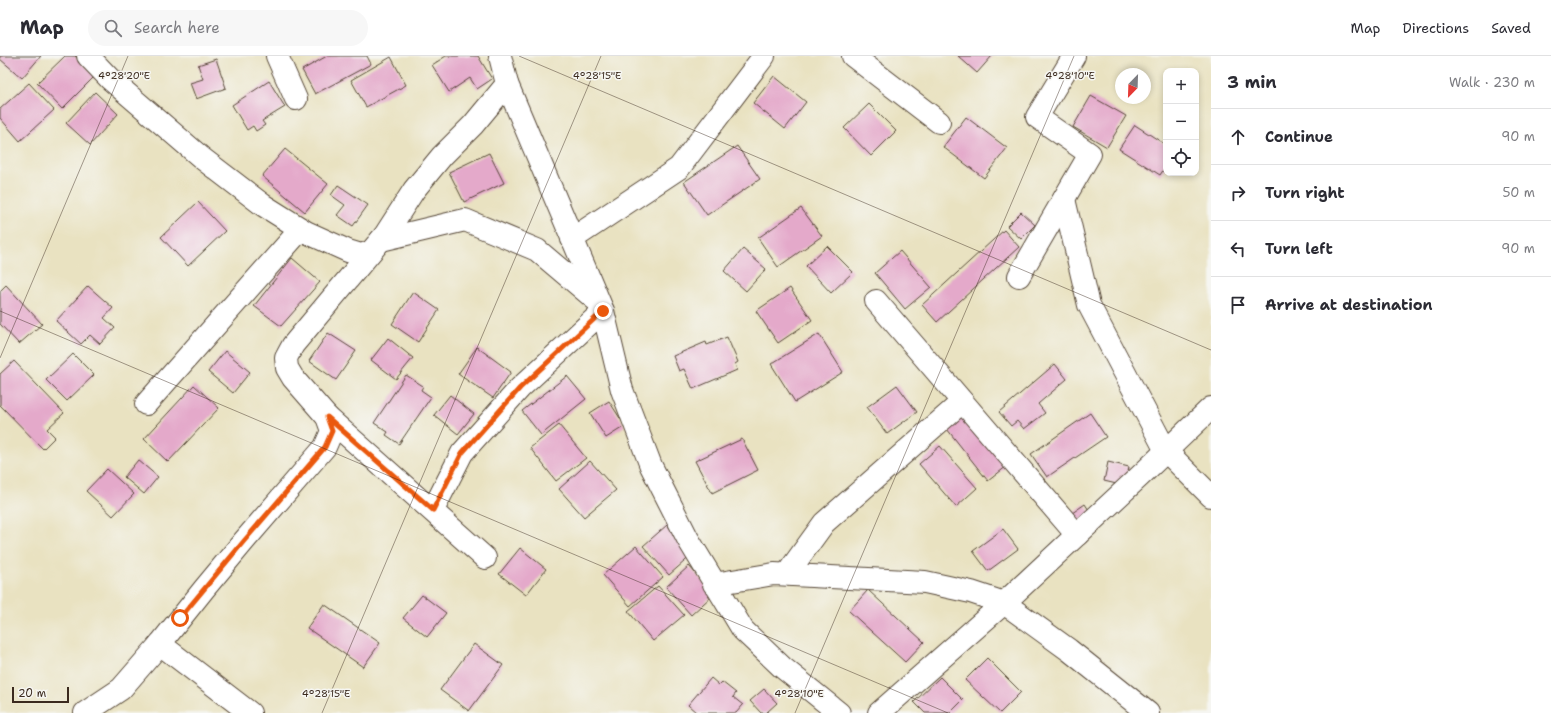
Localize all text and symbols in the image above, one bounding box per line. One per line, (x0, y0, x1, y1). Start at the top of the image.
search box (88, 10, 368, 46)
text: Map (20, 15, 64, 40)
icon: search (102, 17, 124, 39)
text: Search here (134, 18, 220, 38)
text: Map (1351, 19, 1381, 37)
text: Directions (1403, 19, 1469, 37)
text: Saved (1491, 19, 1531, 37)
north arrow (1115, 68, 1151, 104)
map controls (1163, 68, 1199, 176)
button: + (1163, 68, 1199, 104)
text: 4°28'20"E (98, 69, 150, 82)
text: 4°28'15"E (573, 69, 621, 82)
text: 4°28'10"E (1045, 69, 1095, 82)
text: 3 min (1227, 71, 1277, 93)
text: Walk · 230 m (1449, 74, 1535, 91)
button: − (1163, 104, 1199, 140)
icon: ahead (1227, 126, 1249, 148)
text: Continue (1265, 127, 1333, 147)
text: 90 m (1501, 128, 1535, 145)
button: locate (1163, 140, 1199, 176)
icon: right (1227, 182, 1249, 204)
text: Turn right (1265, 183, 1345, 203)
text: 50 m (1502, 184, 1535, 201)
icon: left (1227, 238, 1249, 260)
text: Turn left (1265, 239, 1333, 259)
text: 90 m (1501, 240, 1535, 257)
icon: arrive (1227, 294, 1249, 316)
text: Arrive at destination (1265, 295, 1433, 315)
route end (594, 302, 612, 320)
route start (171, 609, 189, 627)
scale bar (12, 685, 69, 704)
text: 20 m (18, 686, 46, 701)
text: 4°28'15"E (302, 687, 350, 700)
text: 4°28'10"E (774, 687, 824, 700)

